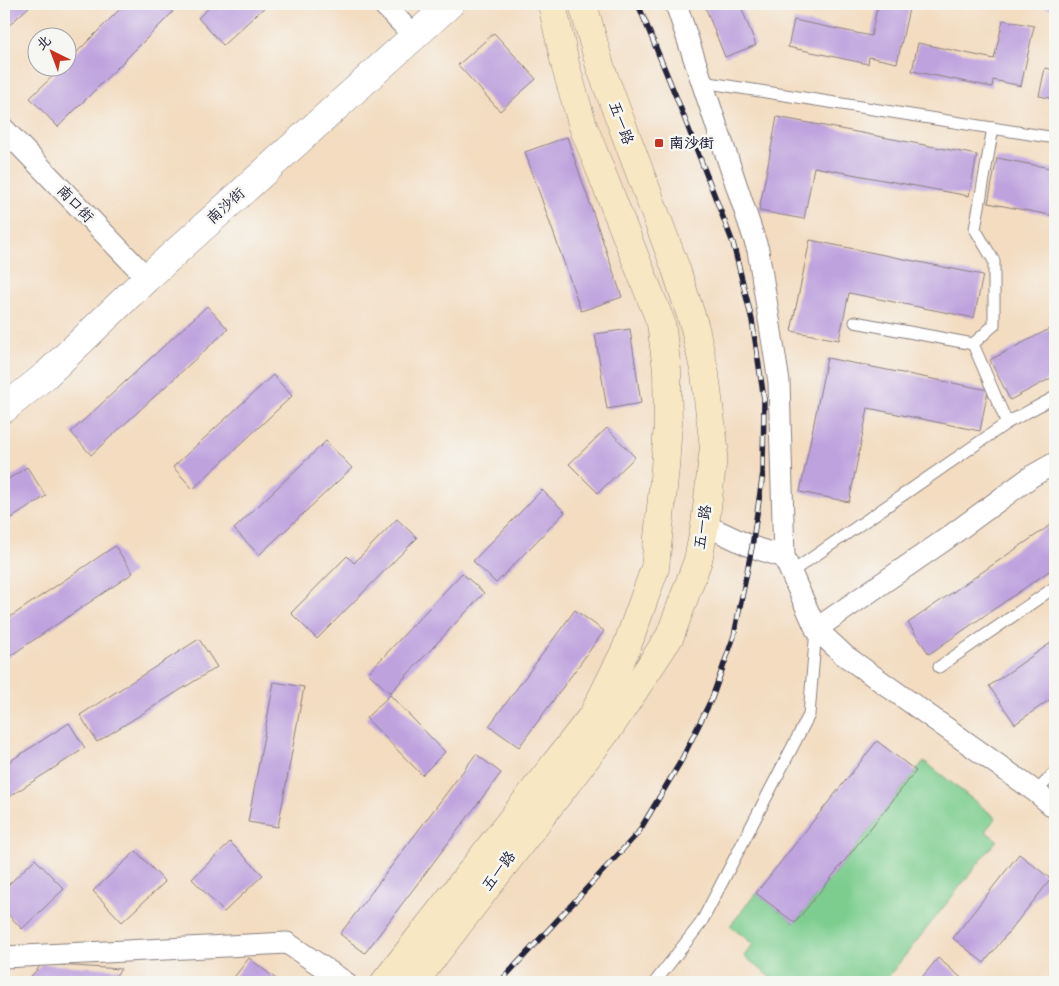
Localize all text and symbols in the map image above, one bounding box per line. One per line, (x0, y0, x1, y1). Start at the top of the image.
north arrow (28, 28, 78, 78)
text: 北 (32, 31, 56, 55)
street label: 五一路 (603, 98, 639, 148)
place label: 南沙街 (669, 133, 714, 154)
marker: 南沙街 (653, 137, 665, 149)
street label: 南口街 (52, 181, 98, 227)
street label: 南沙街 (202, 183, 250, 229)
street label: 五一路 (689, 503, 717, 551)
street label: 五一路 (477, 847, 521, 895)

